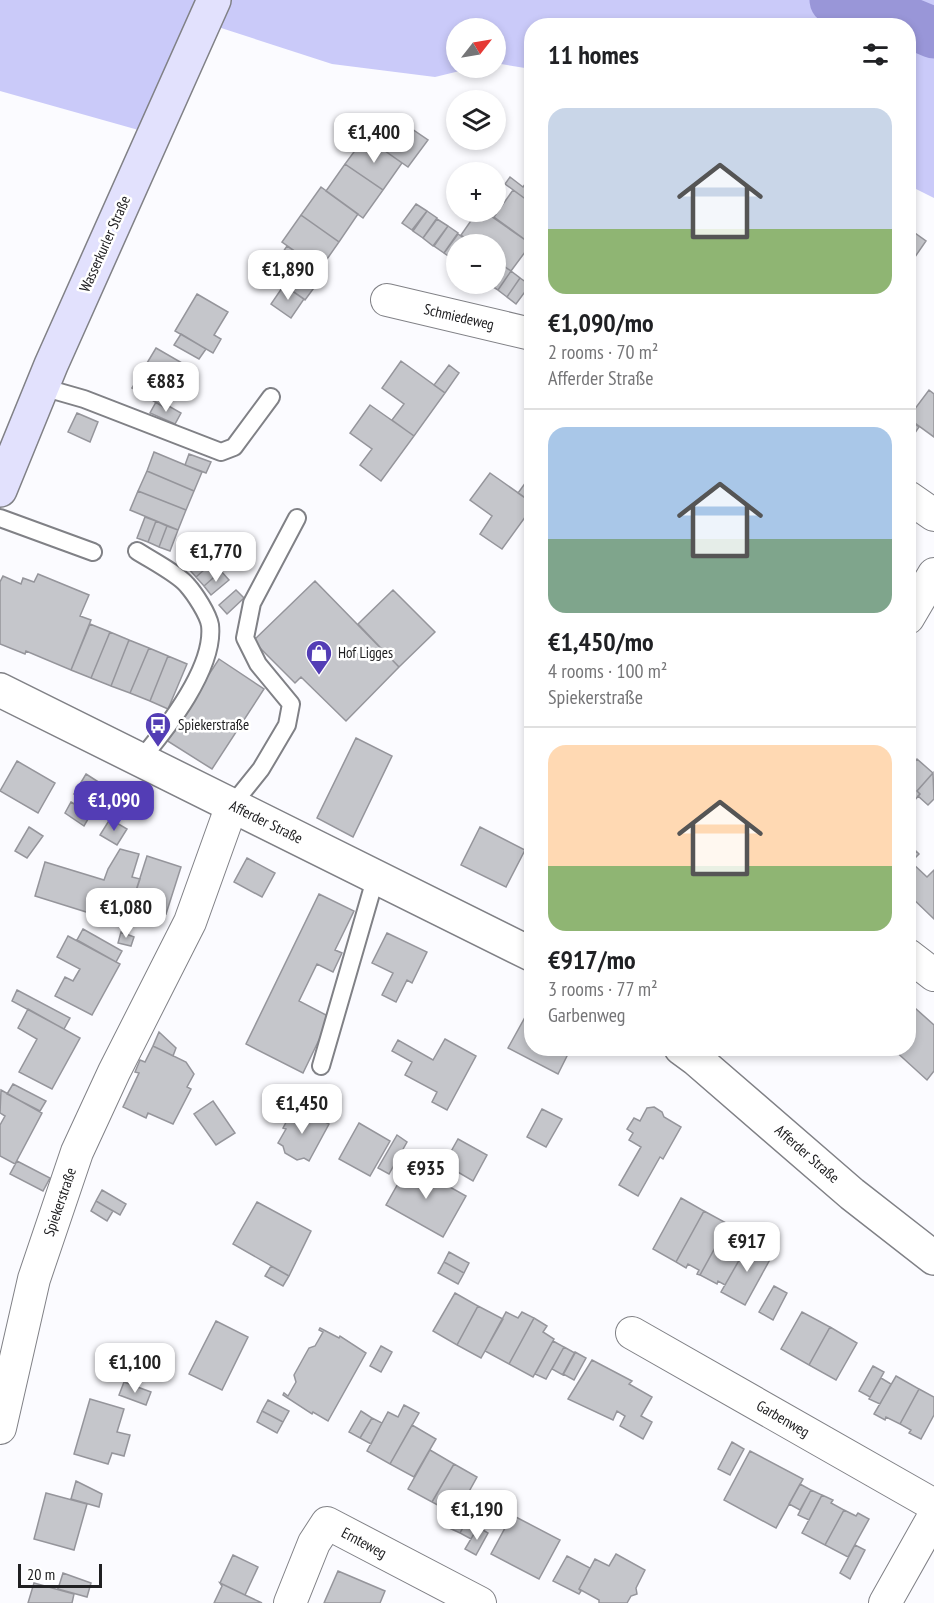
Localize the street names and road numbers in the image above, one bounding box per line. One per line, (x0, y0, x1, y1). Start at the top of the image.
street label: Wasserkurler Straße (75, 193, 134, 295)
street label: Schmiedeweg (422, 299, 496, 334)
street label: Afferder Straße (226, 796, 306, 847)
street label: Afferder Straße (771, 1120, 843, 1187)
street label: Spiekerstraße (39, 1165, 80, 1239)
street label: Garbenweg (753, 1396, 813, 1441)
street label: Ernteweg (338, 1523, 390, 1562)

